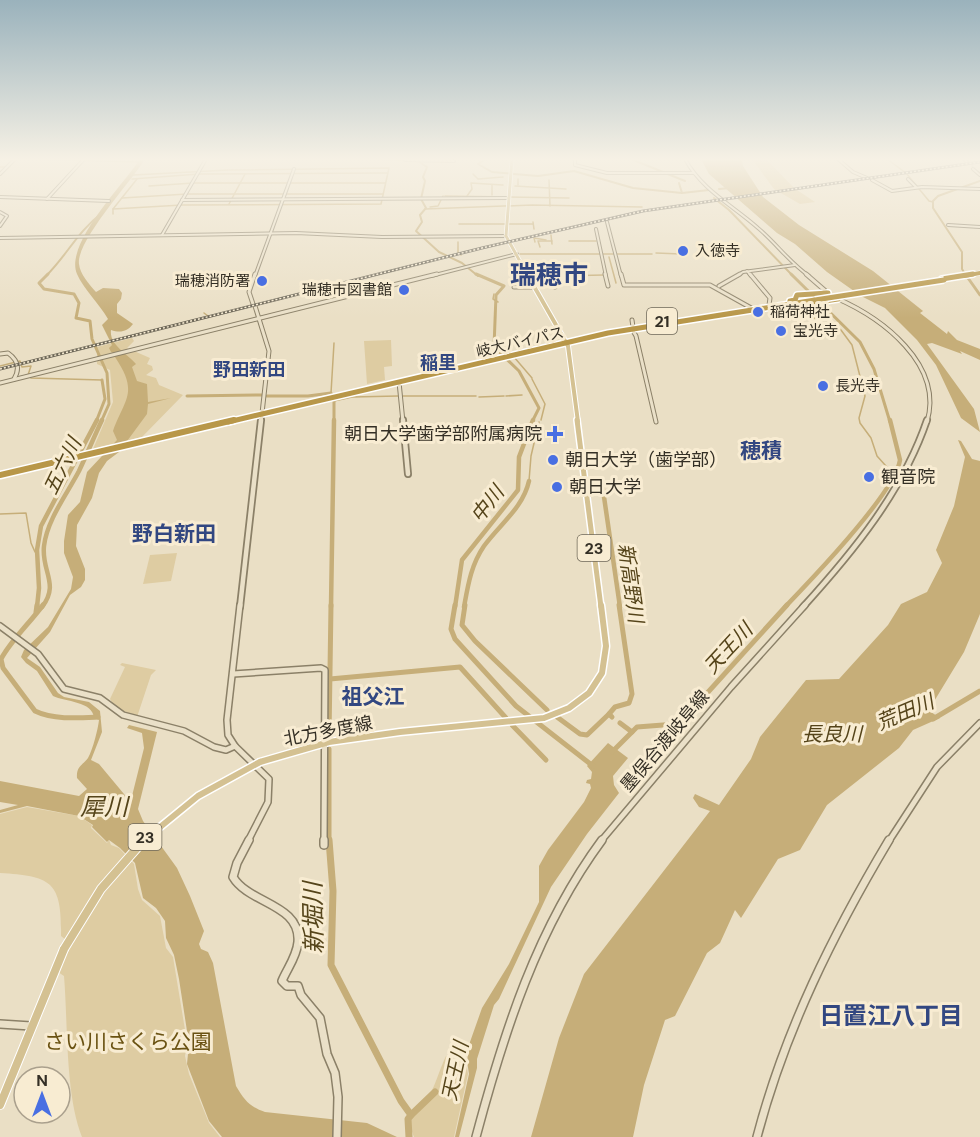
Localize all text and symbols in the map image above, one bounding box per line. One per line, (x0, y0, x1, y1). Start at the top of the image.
place label: 入徳寺 (695, 241, 740, 261)
marker: 入徳寺 (676, 244, 690, 258)
district label: 瑞穂市 (510, 258, 588, 292)
place label: 瑞穂消防署 (175, 271, 250, 291)
marker: 瑞穂消防署 (255, 274, 269, 288)
place label: 瑞穂市図書館 (302, 280, 392, 300)
marker: 瑞穂市図書館 (397, 283, 411, 297)
place label: 稲荷神社 (770, 302, 830, 322)
marker: 稲荷神社 (751, 305, 765, 319)
road number: 21 (647, 308, 677, 334)
place label: 宝光寺 (793, 321, 838, 341)
street label: 岐大バイパス (474, 322, 566, 362)
marker: 宝光寺 (774, 324, 788, 338)
district label: 稲里 (420, 351, 456, 375)
district label: 野田新田 (213, 358, 285, 382)
place label: 長光寺 (835, 376, 880, 396)
marker: 長光寺 (816, 379, 830, 393)
place label: 朝日大学歯学部附属病院 (344, 422, 542, 446)
marker: 朝日大学歯学部附属病院 (546, 425, 564, 443)
water label: 五六川 (37, 432, 88, 499)
district label: 穂積 (740, 437, 782, 465)
place label: 朝日大学（歯学部） (565, 448, 727, 472)
marker: 朝日大学（歯学部） (546, 453, 560, 467)
place label: 観音院 (881, 465, 935, 489)
marker: 観音院 (862, 470, 876, 484)
place label: 朝日大学 (569, 475, 641, 499)
water label: 中川 (464, 479, 511, 528)
marker: 朝日大学 (550, 480, 564, 494)
district label: 野白新田 (132, 520, 216, 548)
road number: 23 (578, 535, 610, 561)
water label: 新高野川 (613, 542, 650, 626)
water label: 天王川 (698, 616, 759, 679)
district label: 祖父江 (342, 683, 405, 711)
street label: 墨俣合渡岐阜線 (615, 685, 715, 797)
water label: 荒田川 (872, 688, 940, 736)
street label: 北方多度線 (282, 711, 374, 751)
water label: 長良川 (802, 721, 864, 747)
water label: 犀川 (80, 791, 131, 822)
road number: 23 (128, 824, 162, 850)
water label: 新堀川 (297, 879, 329, 954)
district label: 日置江八丁目 (819, 1000, 963, 1031)
park label: さい川さくら公園 (44, 1028, 212, 1056)
water label: 天王川 (436, 1037, 474, 1103)
north arrow (12, 1065, 72, 1125)
text: N (36, 1070, 48, 1091)

